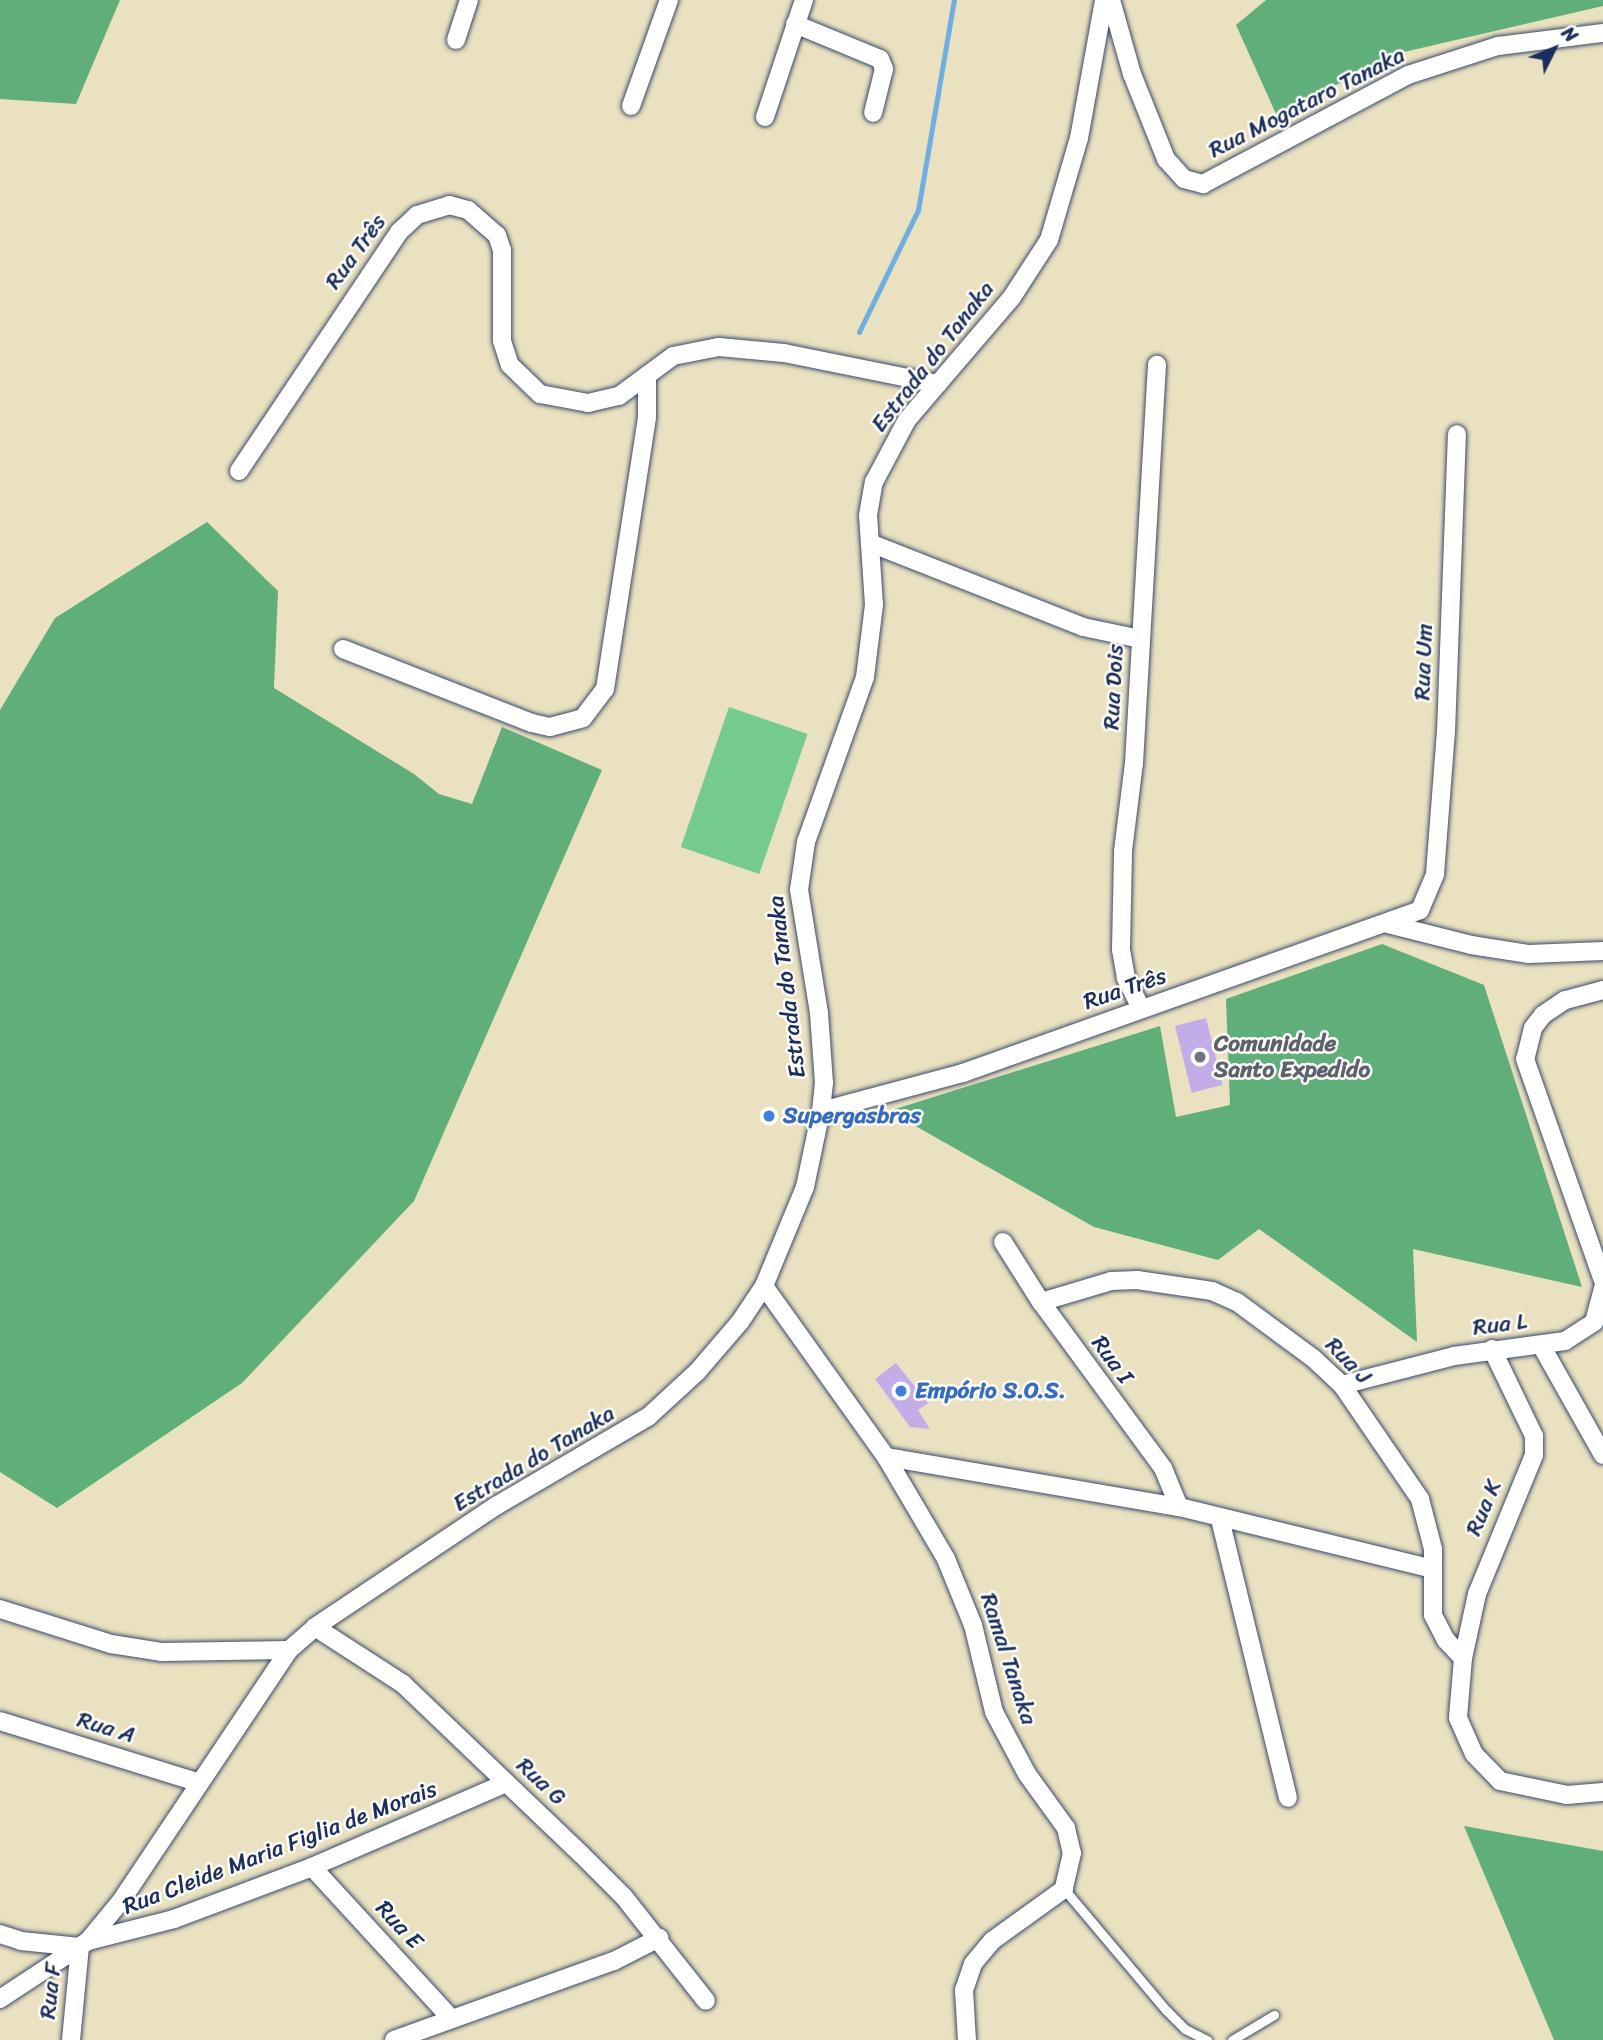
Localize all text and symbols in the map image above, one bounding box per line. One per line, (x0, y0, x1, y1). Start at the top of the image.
north arrow (1519, 14, 1589, 84)
text: N (1553, 18, 1586, 50)
street label: Rua Mogataro Tanaka (1204, 42, 1410, 164)
street label: Rua Três (319, 209, 393, 295)
street label: Estrada do Tanaka (866, 276, 1000, 438)
street label: Rua Um (1409, 623, 1439, 701)
street label: Rua Dois (1098, 643, 1130, 731)
street label: Estrada do Tanaka (762, 894, 812, 1080)
street label: Rua Três (1080, 962, 1170, 1016)
place label: Comunidade Santo Expedido (1214, 1030, 1371, 1084)
marker: Comunidade Santo Expedido (1192, 1049, 1208, 1065)
place label: Supergasbras (783, 1102, 921, 1130)
marker: Supergasbras (761, 1108, 777, 1124)
street label: Rua L (1471, 1308, 1529, 1342)
street label: Rua I (1085, 1330, 1139, 1390)
street label: Rua J (1319, 1332, 1377, 1390)
place label: Empório S.O.S. (915, 1377, 1066, 1405)
marker: Empório S.O.S. (893, 1383, 909, 1399)
street label: Estrada do Tanaka (448, 1400, 620, 1518)
street label: Rua K (1460, 1476, 1508, 1540)
street label: Ramal Tanaka (974, 1589, 1042, 1729)
street label: Rua A (74, 1706, 138, 1750)
street label: Rua G (510, 1752, 572, 1812)
street label: Rua Cleide Maria Figlia de Morais (119, 1775, 441, 1921)
street label: Rua E (370, 1895, 428, 1955)
street label: Rua F (34, 1962, 68, 2020)

